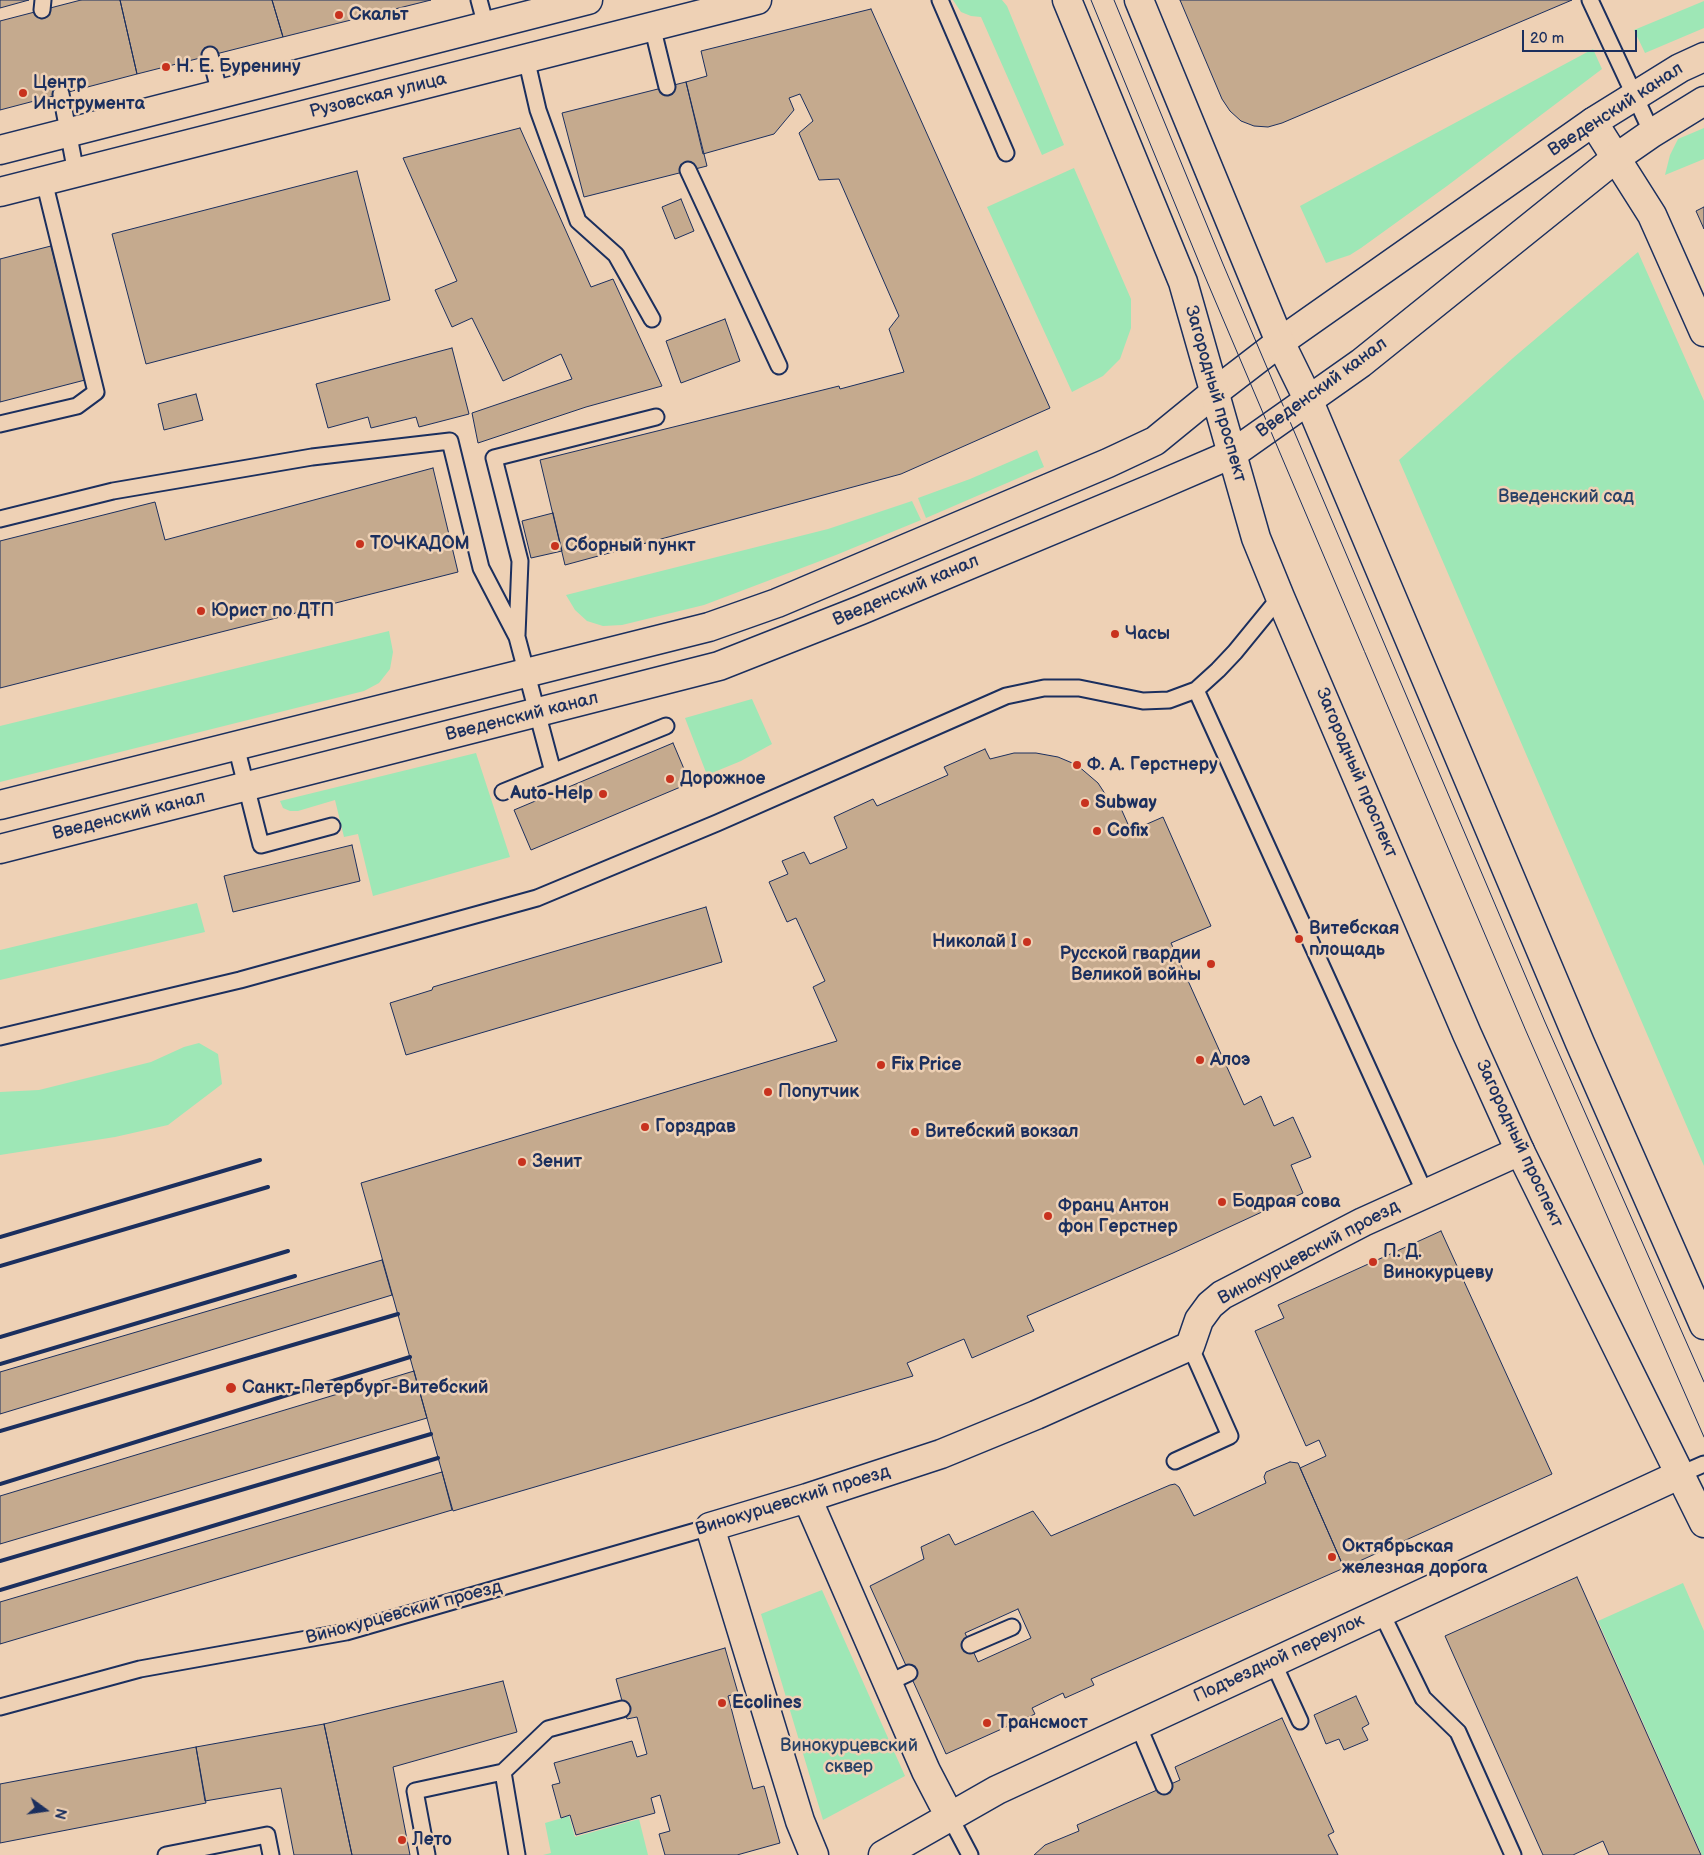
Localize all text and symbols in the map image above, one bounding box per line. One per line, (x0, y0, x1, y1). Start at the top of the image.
place label: Скальт (349, 4, 409, 26)
marker: Скальт (333, 9, 345, 21)
scale bar (1524, 20, 1639, 52)
text: 20 m (1530, 29, 1564, 48)
place label: Н. Е. Буренину (176, 56, 301, 78)
street label: Введенский канал (1544, 58, 1688, 162)
marker: Н. Е. Буренину (160, 61, 172, 73)
street label: Рузовская улица (307, 69, 449, 123)
place label: Центр Инструмента (33, 72, 145, 115)
marker: Центр Инструмента (17, 87, 29, 99)
street label: Загородный проспект (1179, 303, 1251, 485)
street label: Введенский канал (1252, 333, 1392, 443)
park label: Введенский сад (1498, 486, 1634, 508)
place label: ТОЧКАДОМ (370, 533, 470, 555)
place label: Сборный пункт (565, 535, 695, 557)
marker: ТОЧКАДОМ (354, 538, 366, 550)
marker: Сборный пункт (549, 540, 561, 552)
street label: Введенский канал (830, 550, 982, 632)
place label: Юрист по ДТП (211, 600, 334, 622)
marker: Юрист по ДТП (195, 605, 207, 617)
place label: Часы (1125, 623, 1170, 645)
marker: Часы (1109, 628, 1121, 640)
street label: Загородный проспект (1310, 685, 1402, 861)
street label: Введенский канал (443, 688, 601, 746)
place label: Ф. А. Герстнеру (1087, 754, 1218, 776)
marker: Ф. А. Герстнеру (1071, 759, 1083, 771)
place label: Дорожное (680, 768, 766, 790)
marker: Дорожное (664, 773, 676, 785)
place label: Auto-Help (510, 783, 593, 805)
street label: Введенский канал (50, 787, 208, 845)
marker: Auto-Help (597, 788, 609, 800)
place label: Subway (1095, 792, 1157, 814)
marker: Subway (1079, 797, 1091, 809)
place label: Cofix (1107, 820, 1148, 842)
marker: Cofix (1091, 825, 1103, 837)
place label: Витебская площадь (1309, 918, 1399, 961)
place label: Николай I (932, 931, 1017, 953)
marker: Витебская площадь (1293, 933, 1305, 945)
marker: Николай I (1021, 936, 1033, 948)
place label: Русской гвардии Великой войны (1059, 943, 1201, 986)
marker: Русской гвардии Великой войны (1205, 958, 1217, 970)
place label: Алоэ (1210, 1049, 1250, 1071)
place label: Fix Price (891, 1054, 962, 1076)
marker: Алоэ (1194, 1054, 1206, 1066)
street label: Загородный проспект (1471, 1057, 1567, 1231)
marker: Fix Price (875, 1059, 887, 1071)
place label: Попутчик (778, 1081, 859, 1103)
marker: Попутчик (762, 1086, 774, 1098)
place label: Горздрав (655, 1116, 736, 1138)
marker: Горздрав (639, 1121, 651, 1133)
place label: Витебский вокзал (925, 1121, 1078, 1143)
marker: Витебский вокзал (909, 1126, 921, 1138)
place label: Зенит (532, 1151, 582, 1173)
marker: Зенит (516, 1156, 528, 1168)
place label: Бодрая сова (1232, 1191, 1340, 1213)
place label: Франц Антон фон Герстнер (1058, 1195, 1178, 1238)
street label: Винокурцевский проезд (1215, 1196, 1403, 1310)
marker: Бодрая сова (1216, 1196, 1228, 1208)
marker: Франц Антон фон Герстнер (1042, 1210, 1054, 1222)
place label: П. Д. Винокурцеву (1383, 1241, 1493, 1284)
marker: П. Д. Винокурцеву (1367, 1256, 1379, 1268)
place label: Санкт-Петербург-Витебский (242, 1377, 488, 1399)
marker: Санкт-Петербург-Витебский (224, 1381, 238, 1395)
street label: Винокурцевский проезд (693, 1461, 893, 1541)
place label: Октябрьская железная дорога (1342, 1536, 1487, 1578)
marker: Октябрьская железная дорога (1326, 1551, 1338, 1563)
street label: Винокурцевский проезд (303, 1576, 505, 1650)
street label: Подъездной переулок (1190, 1610, 1368, 1708)
place label: Ecolines (732, 1692, 802, 1714)
marker: Ecolines (716, 1697, 728, 1709)
place label: Трансмост (997, 1712, 1088, 1734)
marker: Трансмост (981, 1717, 993, 1729)
park label: Винокурцевский сквер (780, 1735, 918, 1778)
north arrow (20, 1785, 70, 1835)
text: N (51, 1807, 70, 1821)
place label: Лето (412, 1829, 452, 1851)
marker: Лето (396, 1834, 408, 1846)

